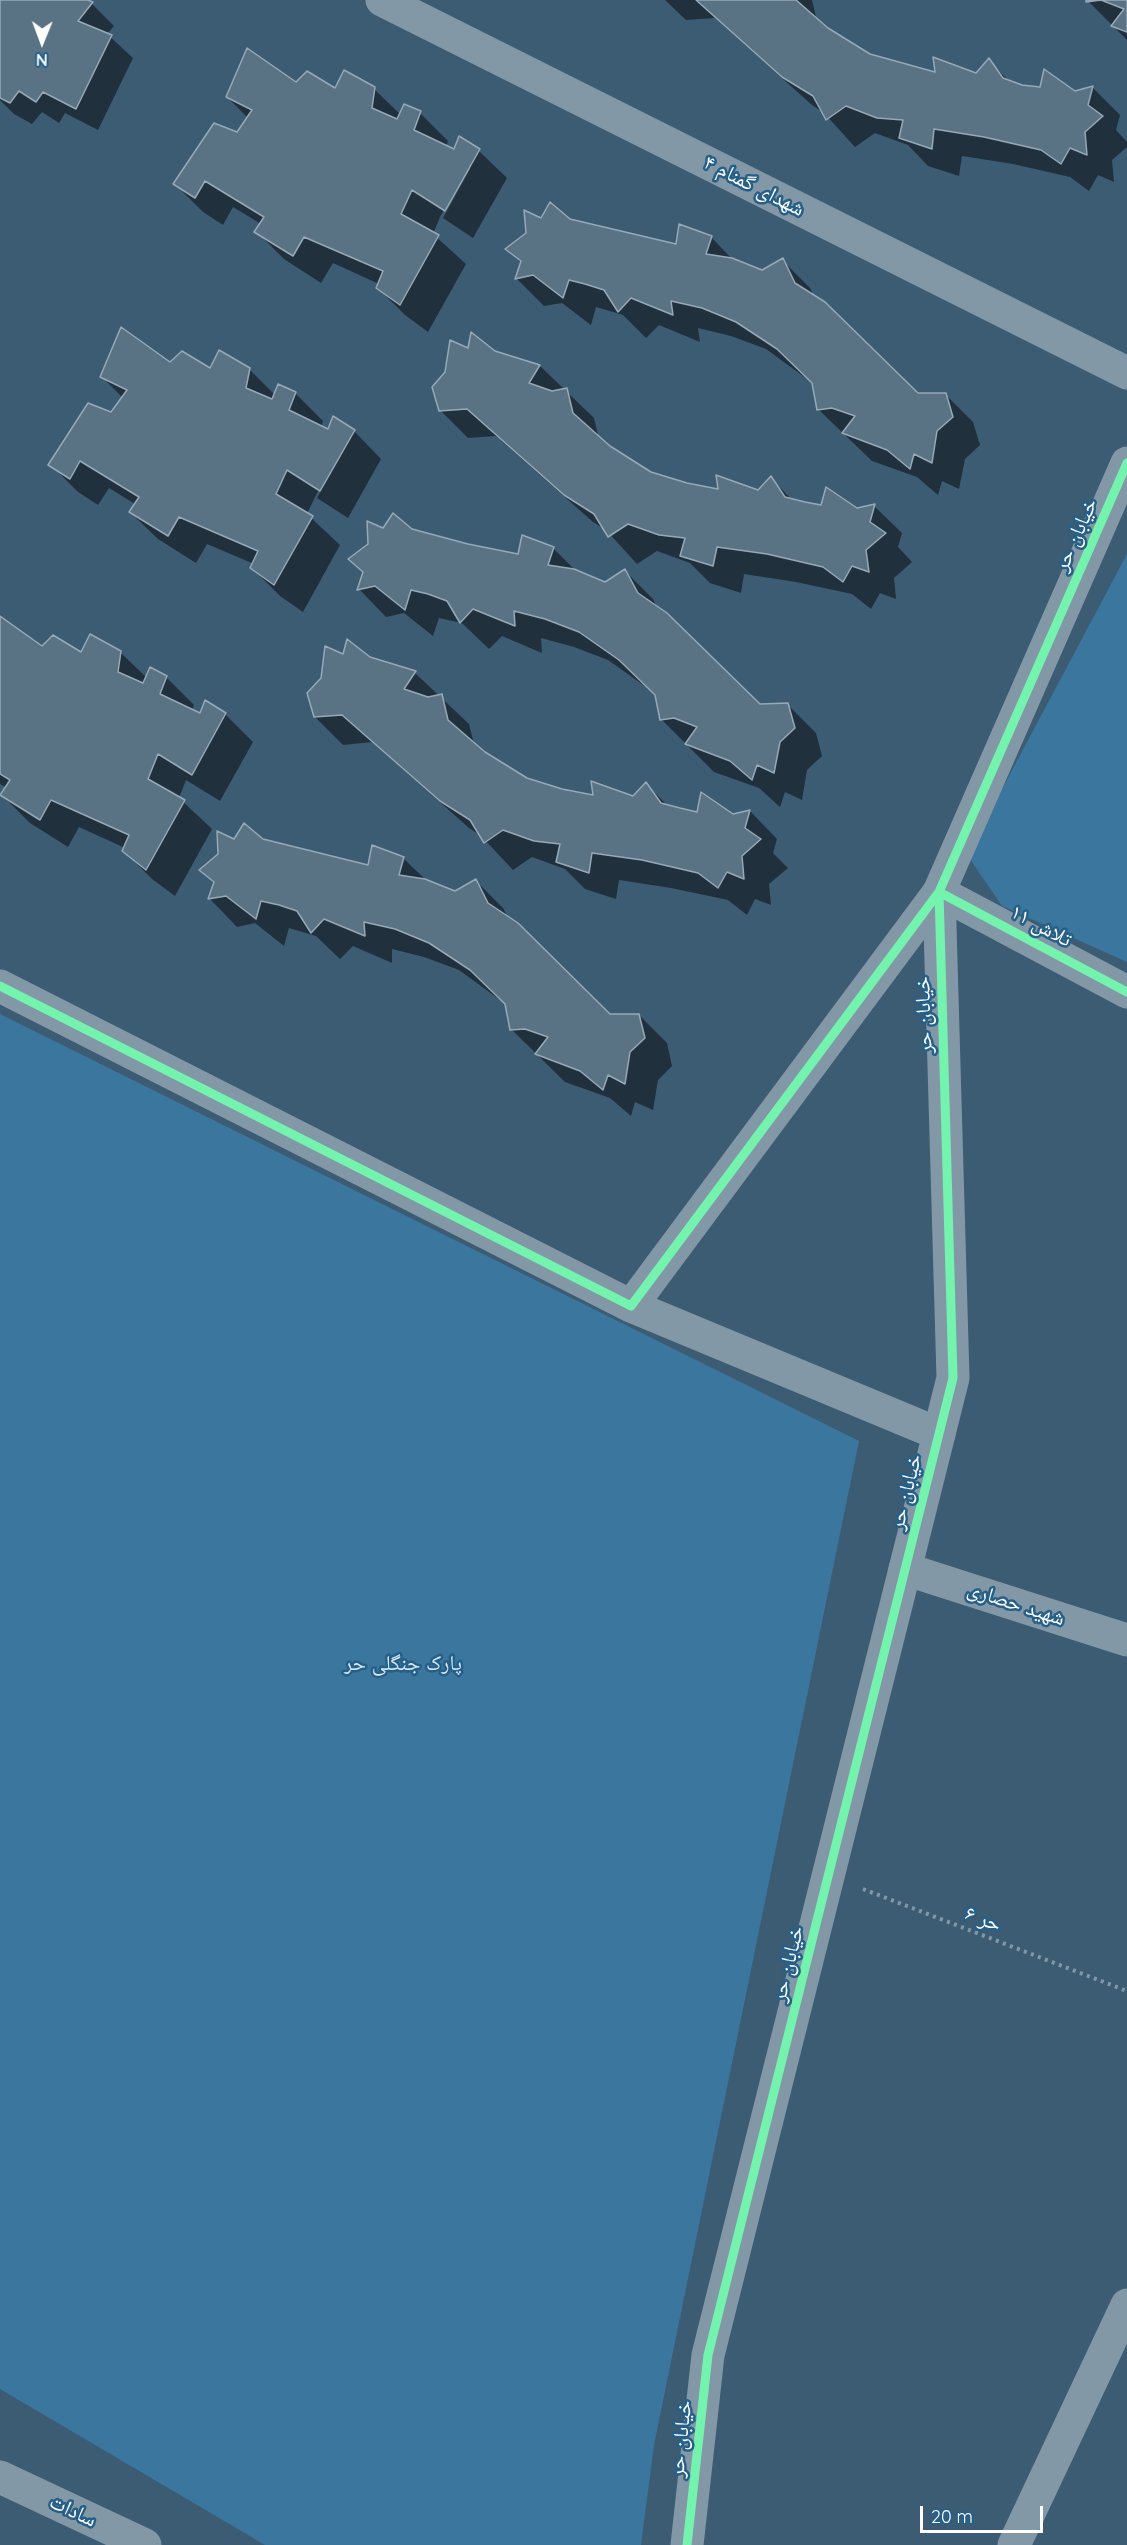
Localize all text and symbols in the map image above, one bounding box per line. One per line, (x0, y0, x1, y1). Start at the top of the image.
north arrow (12, 12, 72, 72)
text: N (36, 50, 48, 70)
street label: شهدای گمنام ۴ (699, 150, 809, 222)
street label: خیابان حر (1049, 495, 1103, 575)
street label: تلاش ۱۱ (1006, 899, 1076, 953)
street label: خیابان حر (910, 976, 938, 1054)
street label: خیابان حر (884, 1452, 928, 1532)
street label: شهید حصاری (964, 1576, 1068, 1632)
park label: پارک جنگلی حر (344, 1651, 462, 1677)
street label: حر ۶ (961, 1901, 1005, 1937)
street label: خیابان حر (766, 1924, 810, 2004)
street label: خیابان حر (664, 2399, 698, 2479)
street label: سادات (45, 2489, 101, 2533)
scale bar (923, 2494, 1046, 2532)
text: 20 m (931, 2505, 973, 2528)

